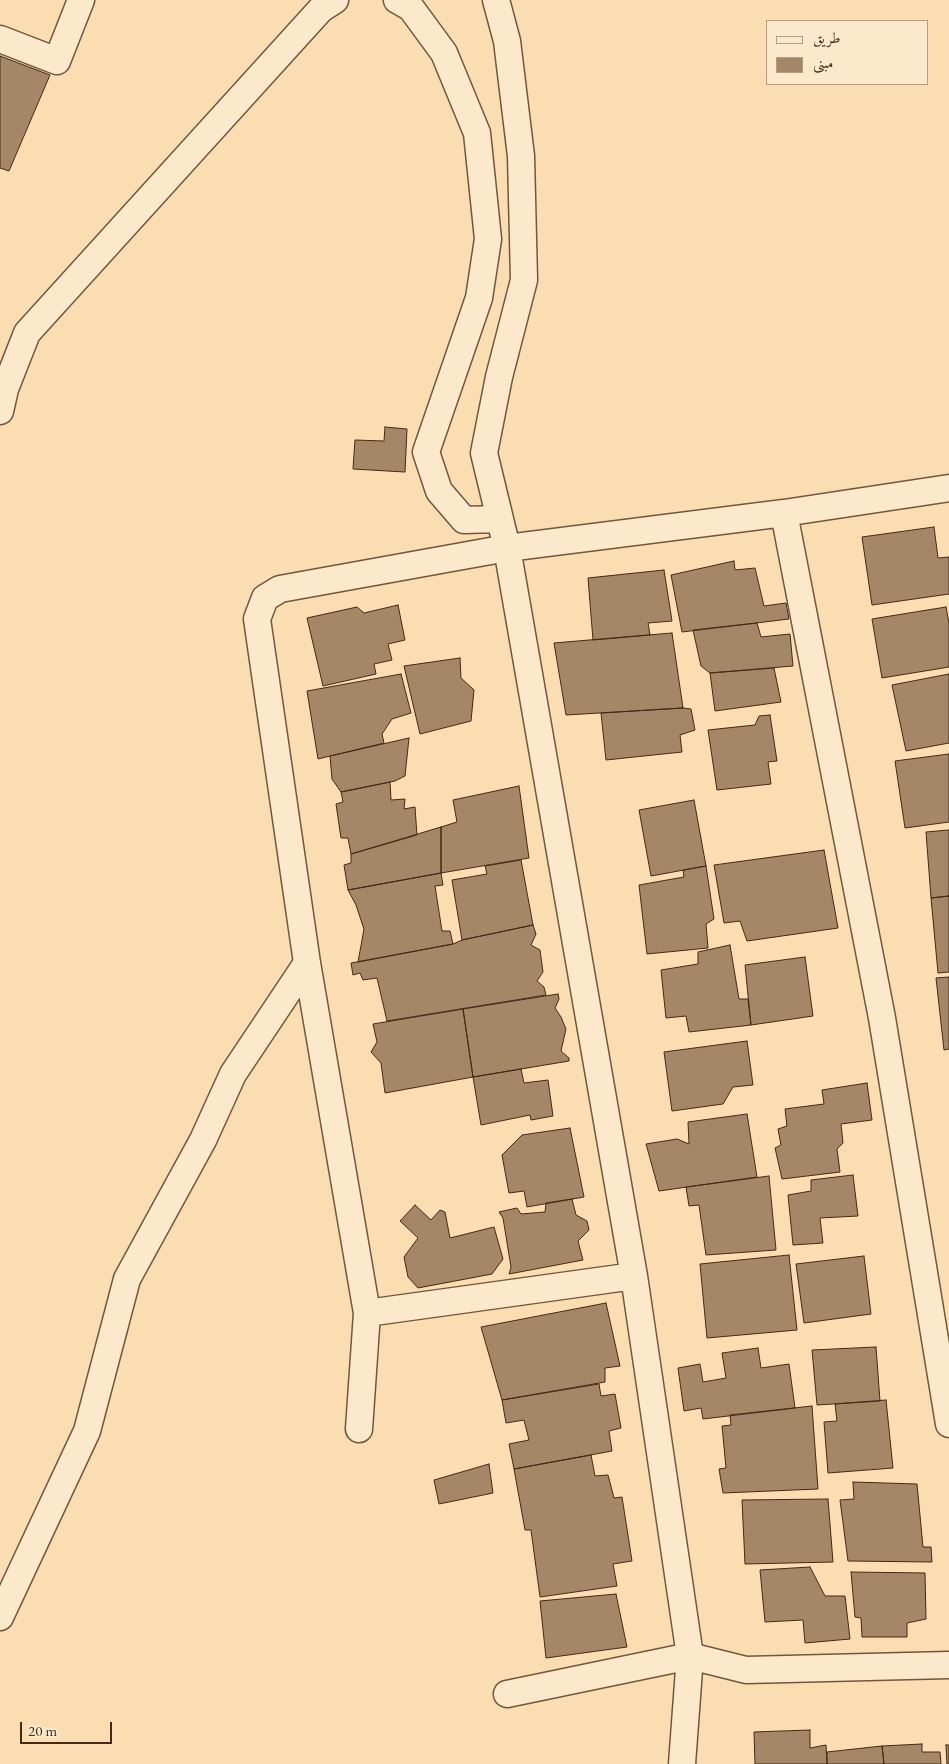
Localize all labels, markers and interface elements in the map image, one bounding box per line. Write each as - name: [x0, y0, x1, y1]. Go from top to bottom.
- legend: [766, 20, 929, 85]
- text: طريق: [813, 28, 840, 47]
- text: مبنى: [813, 53, 833, 72]
- scale bar: [22, 1712, 115, 1744]
- text: 20 m: [28, 1721, 57, 1740]

